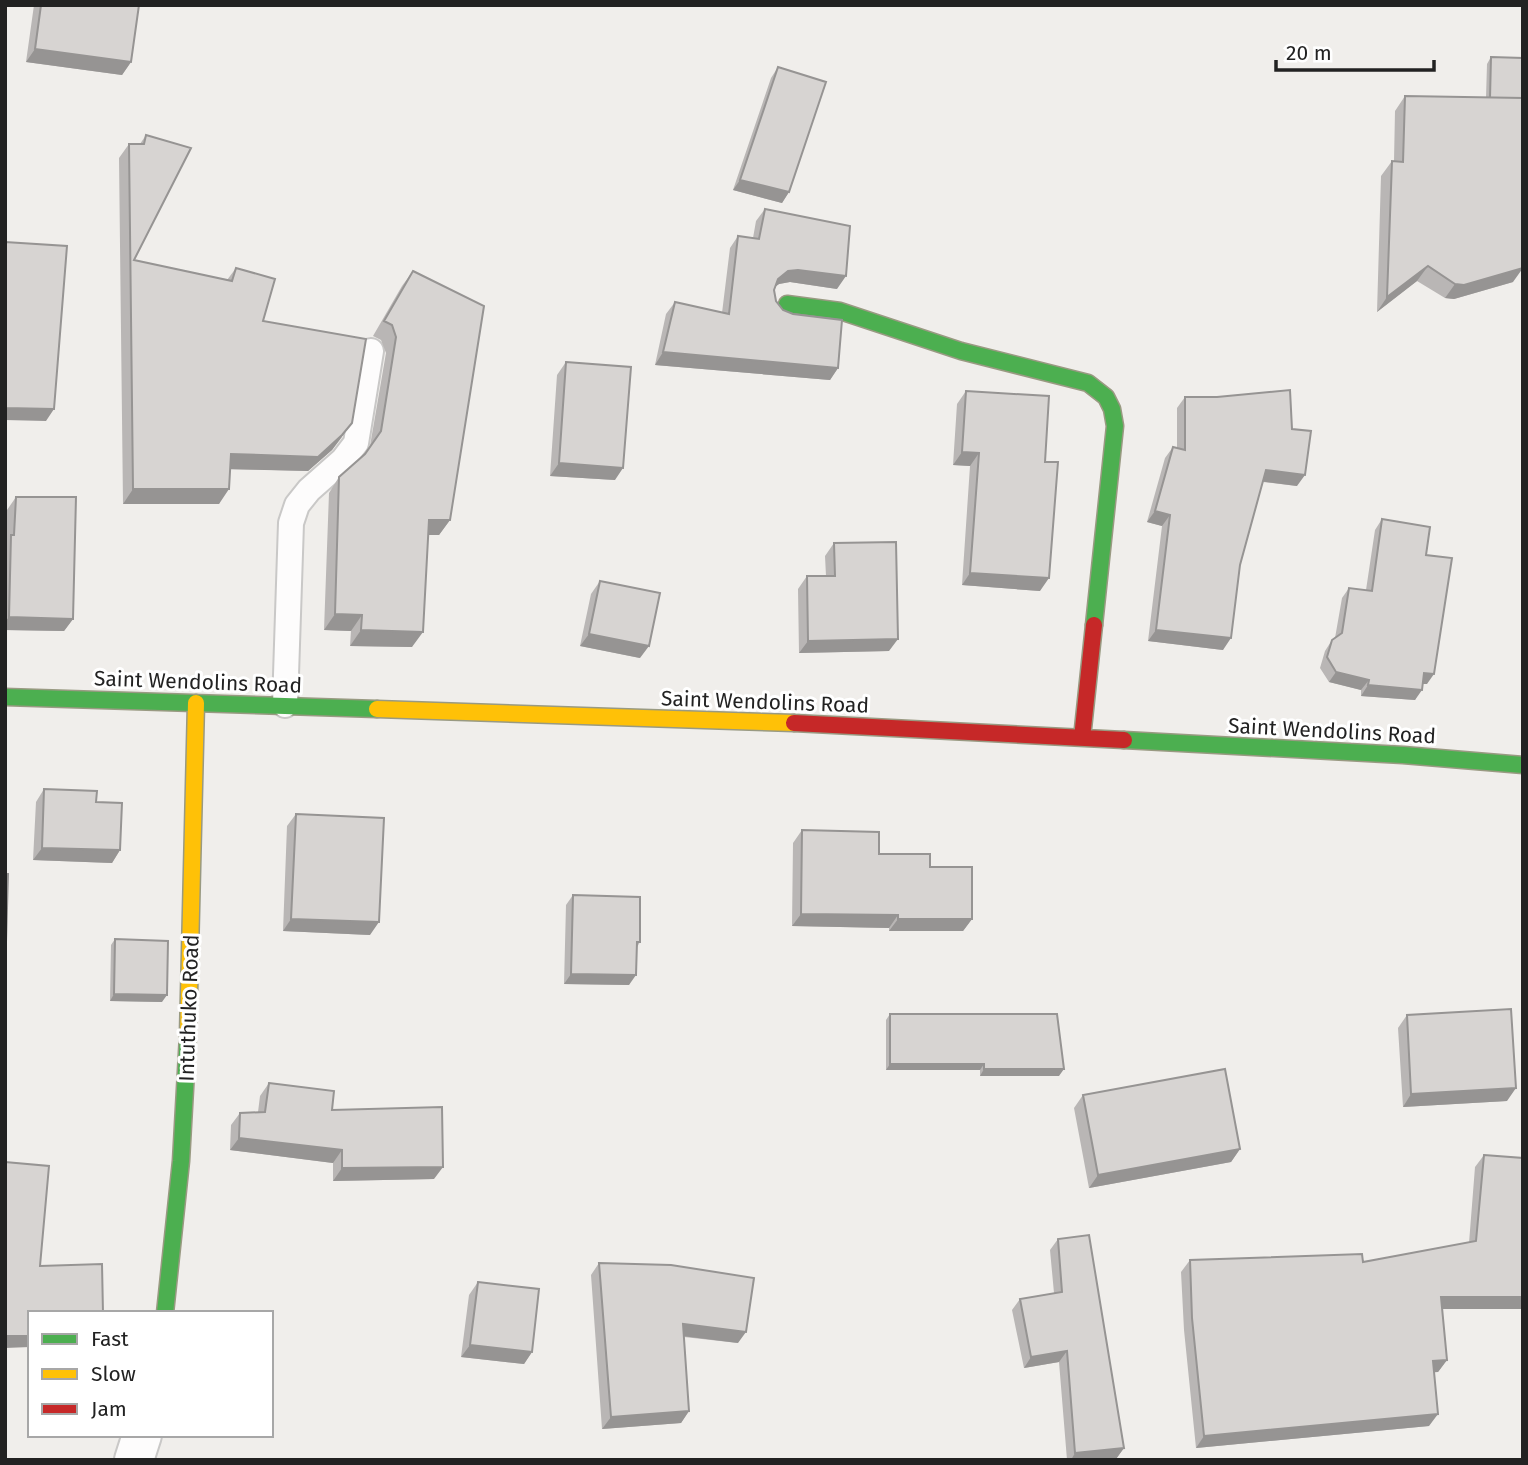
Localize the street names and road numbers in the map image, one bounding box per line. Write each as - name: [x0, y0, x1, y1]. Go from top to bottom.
- street label: Saint Wendolins Road: [94, 665, 302, 699]
- street label: Saint Wendolins Road: [661, 685, 869, 719]
- street label: Saint Wendolins Road: [1227, 713, 1437, 749]
- street label: Intuthuko Road: [173, 934, 205, 1082]

